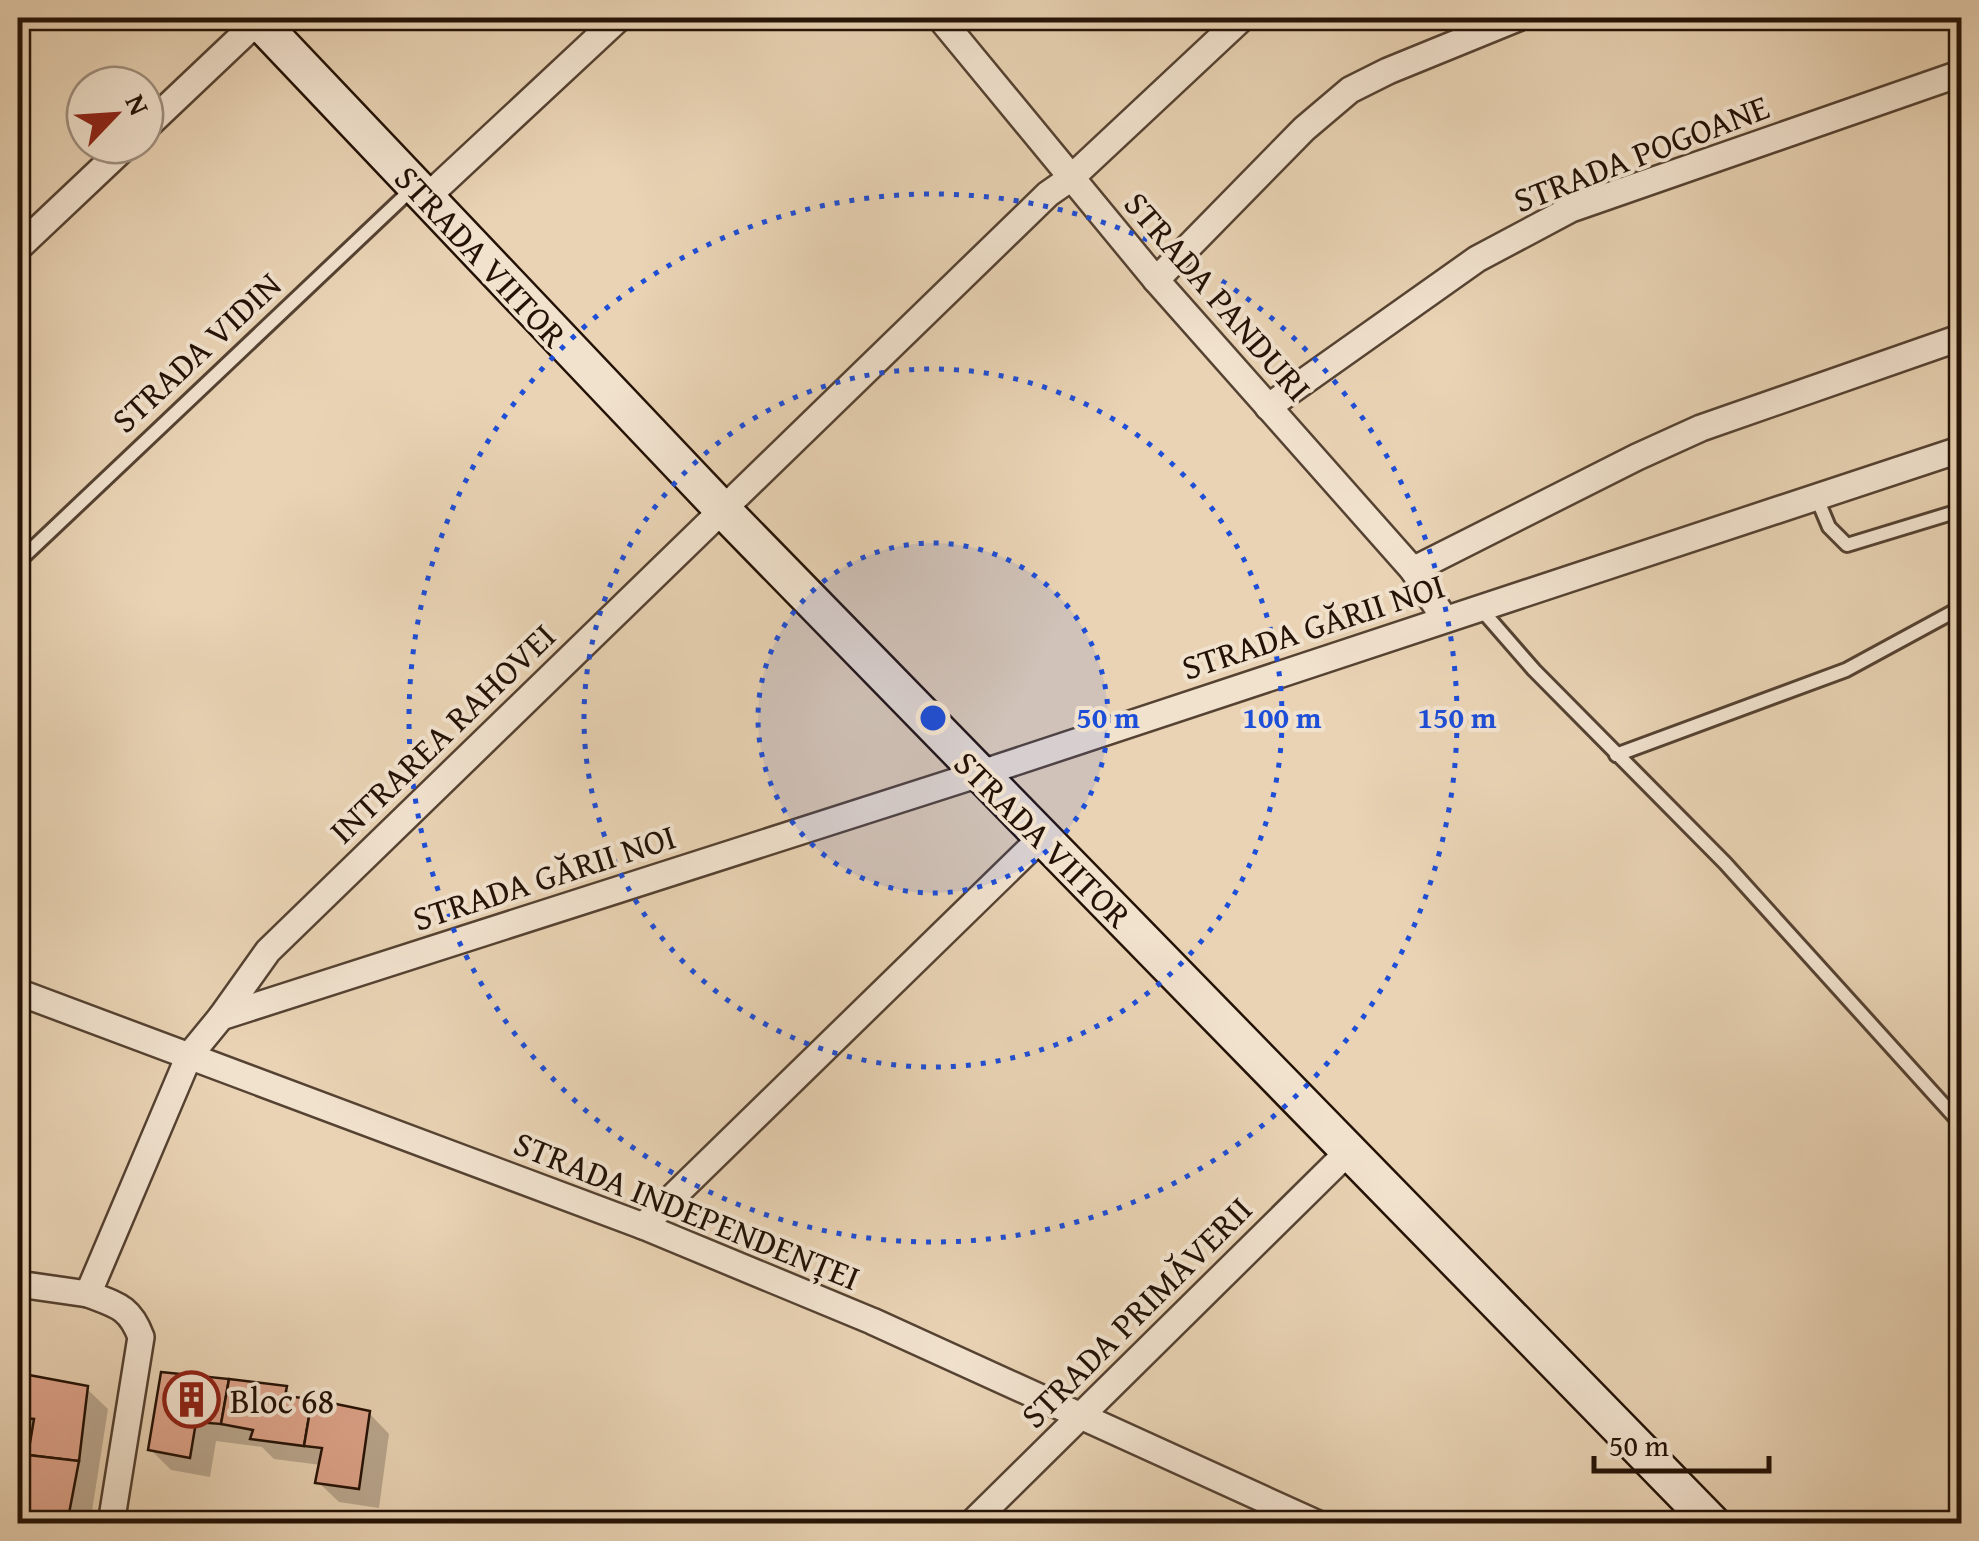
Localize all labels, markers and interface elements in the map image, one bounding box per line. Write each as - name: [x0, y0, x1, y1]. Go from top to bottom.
- north arrow: [65, 65, 165, 165]
- street label: STRADA POGOANE: [1506, 81, 1776, 225]
- text: N: [116, 87, 161, 122]
- street label: STRADA VIITOR: [383, 153, 580, 359]
- street label: STRADA PANDURI: [1112, 180, 1324, 412]
- street label: STRADA VIDIN: [100, 260, 292, 444]
- street label: STRADA GĂRII NOI: [1175, 560, 1451, 692]
- street label: INTRAREA RAHOVEI: [317, 611, 567, 855]
- text: 50 m: [1076, 695, 1140, 739]
- text: 100 m: [1243, 695, 1322, 739]
- text: 150 m: [1418, 695, 1497, 739]
- centre of rings: [915, 700, 951, 736]
- street label: STRADA VIITOR: [943, 739, 1144, 940]
- street label: STRADA GĂRII NOI: [406, 811, 682, 943]
- street label: STRADA INDEPENDENȚEI: [506, 1117, 868, 1303]
- street label: STRADA PRIMĂVERII: [1009, 1185, 1263, 1439]
- building icon: Bloc 68: [161, 1370, 221, 1430]
- place label: Bloc 68: [230, 1375, 334, 1426]
- scale bar: [1594, 1411, 1769, 1473]
- text: 50 m: [1609, 1423, 1669, 1467]

